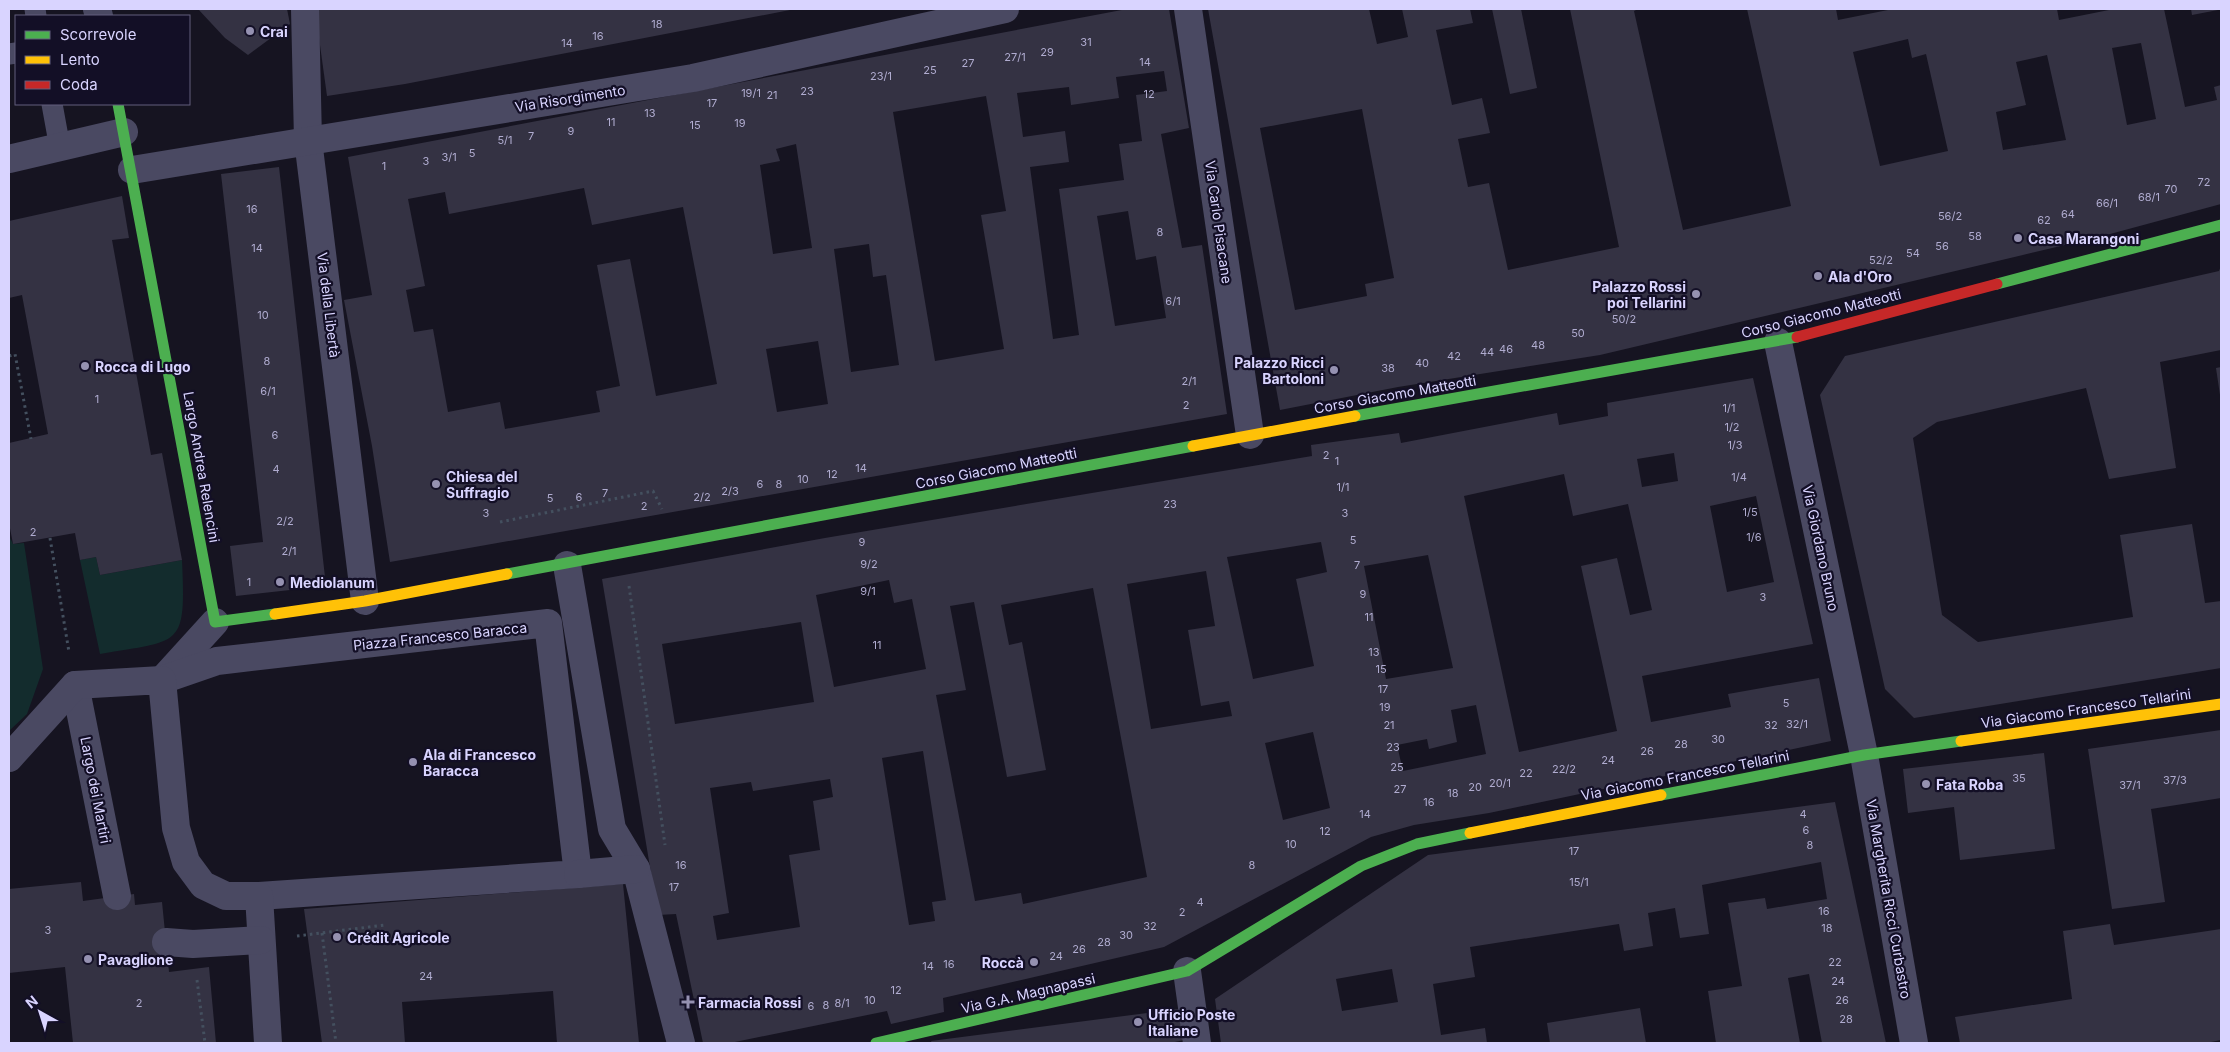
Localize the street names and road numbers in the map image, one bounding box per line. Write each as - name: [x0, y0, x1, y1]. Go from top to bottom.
- street label: Via Risorgimento: [514, 81, 626, 115]
- street label: Via Carlo Pisacane: [1202, 159, 1236, 285]
- street label: Via della Libertà: [314, 251, 344, 359]
- street label: Corso Giacomo Matteotti: [1739, 285, 1903, 341]
- street label: Corso Giacomo Matteotti: [1313, 371, 1477, 417]
- street label: Largo Andrea Relencini: [180, 390, 224, 544]
- street label: Corso Giacomo Matteotti: [914, 444, 1078, 492]
- street label: Via Giordano Bruno: [1799, 483, 1843, 613]
- street label: Piazza Francesco Baracca: [352, 618, 528, 654]
- street label: Via Giacomo Francesco Tellarini: [1980, 685, 2192, 731]
- street label: Largo dei Martiri: [77, 735, 115, 845]
- street label: Via Giacomo Francesco Tellarini: [1579, 746, 1791, 804]
- street label: Via Margherita Ricci Curbastro: [1863, 798, 1915, 1000]
- street label: Via G.A. Magnapassi: [959, 969, 1097, 1017]

